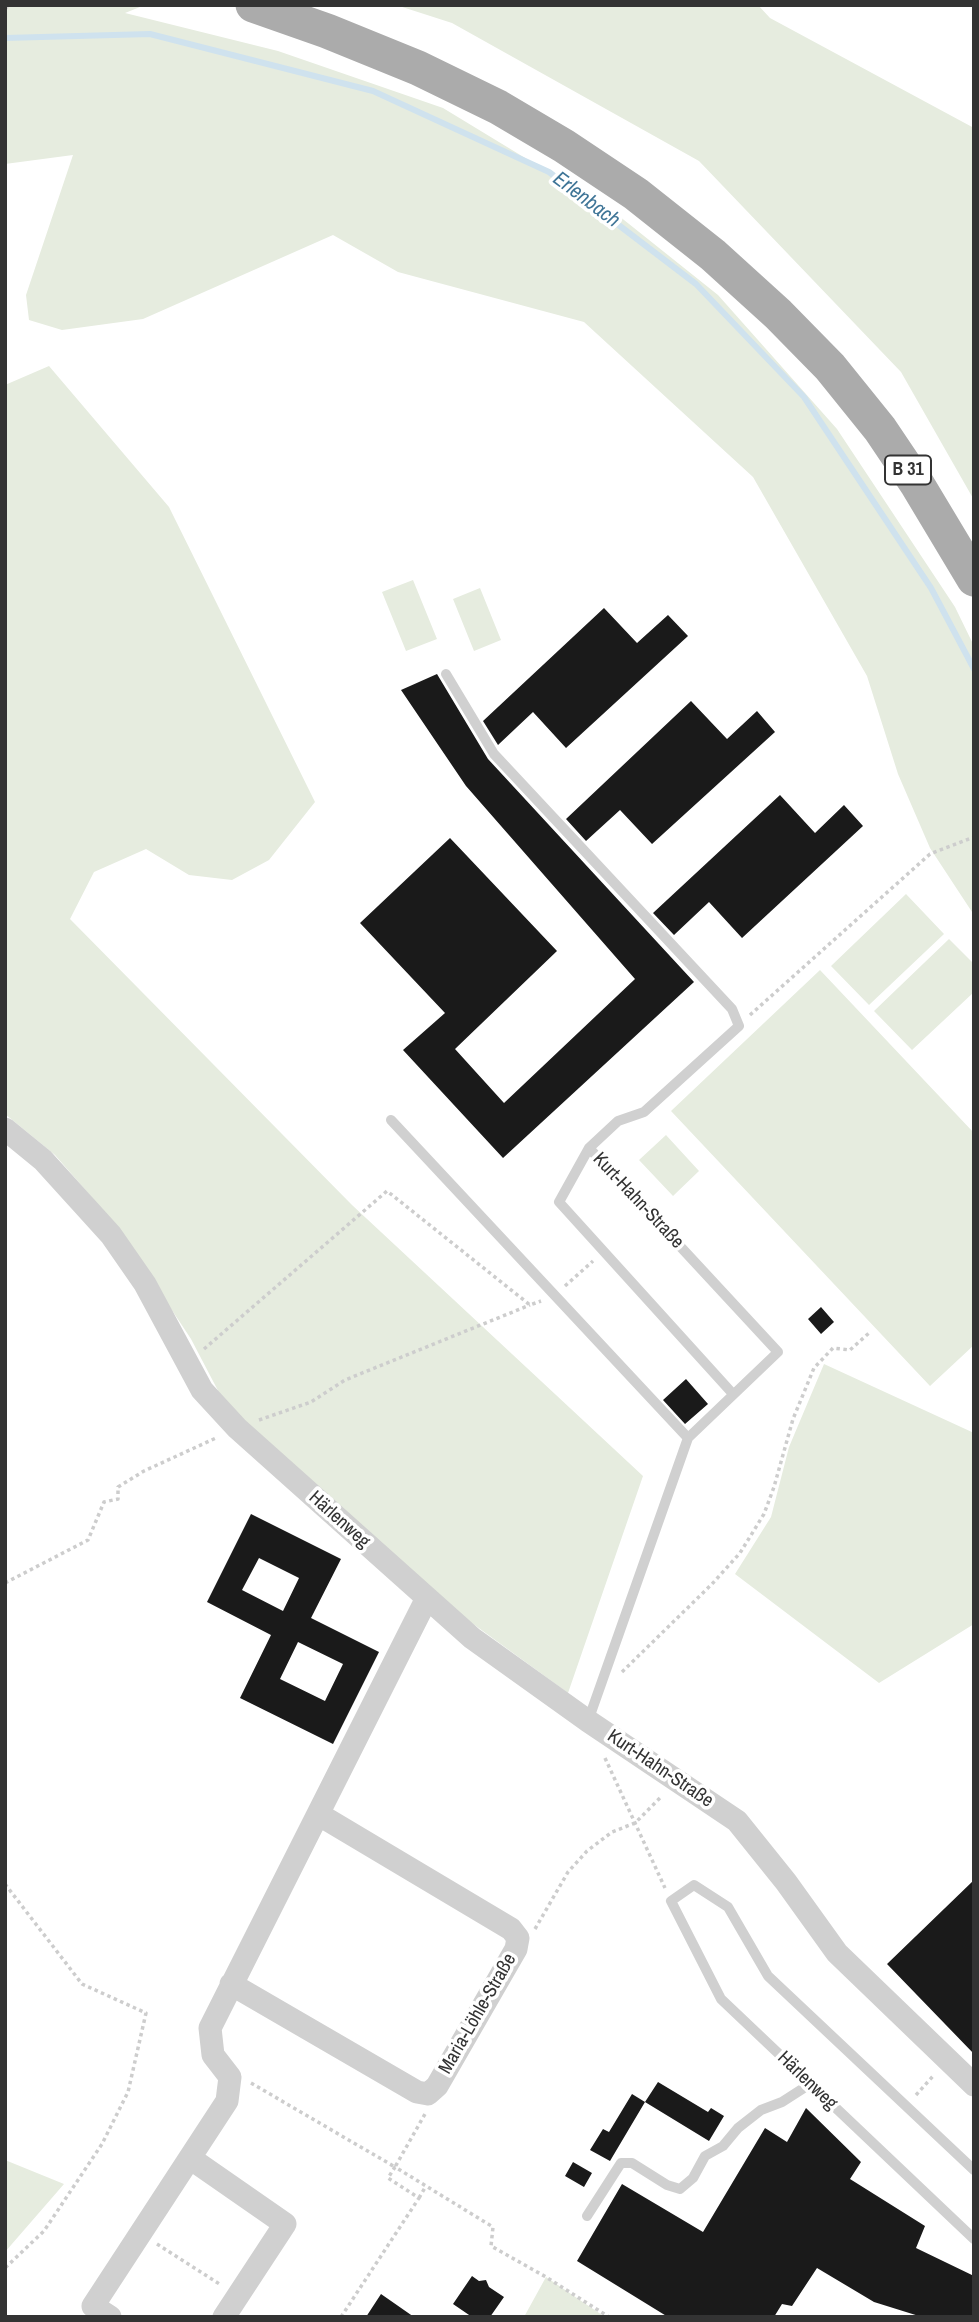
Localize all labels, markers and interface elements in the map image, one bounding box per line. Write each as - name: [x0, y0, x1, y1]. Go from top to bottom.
- water label: Erlenbach: [547, 167, 625, 233]
- road number: B 31: [885, 456, 931, 484]
- street label: Kurt-Hahn-Straße: [588, 1148, 688, 1254]
- street label: Härlenweg: [304, 1487, 374, 1553]
- street label: Kurt-Hahn-Straße: [603, 1725, 717, 1813]
- street label: Maria-Löhle-Straße: [434, 1950, 522, 2078]
- street label: Härlenweg: [772, 2047, 842, 2115]

